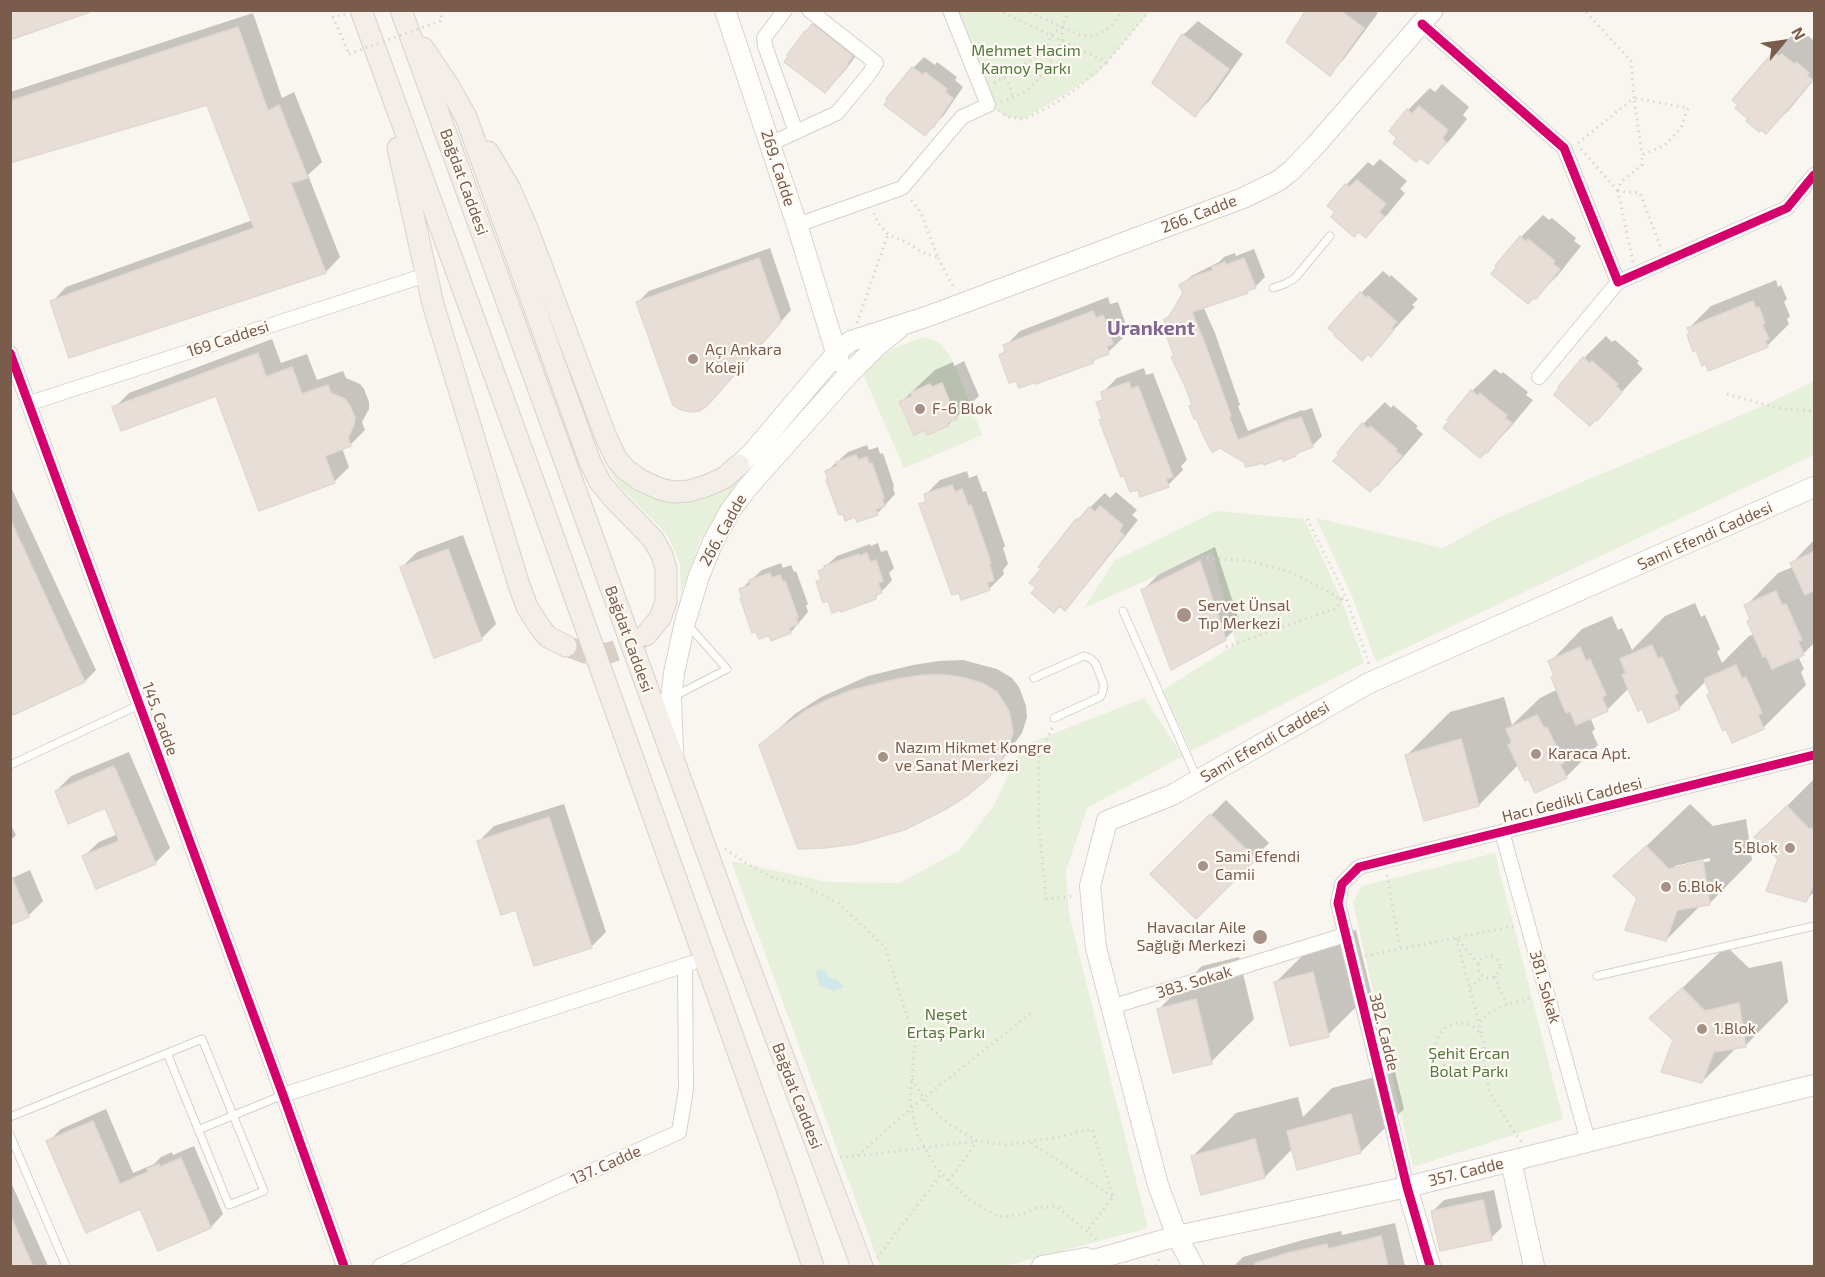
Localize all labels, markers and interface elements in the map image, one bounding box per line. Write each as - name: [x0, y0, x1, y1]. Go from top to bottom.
- north arrow: [1753, 12, 1813, 72]
- text: N: [1788, 23, 1810, 43]
- park label: Mehmet Hacim Kamoy Parkı: [971, 41, 1081, 79]
- street label: Bağdat Caddesi: [436, 126, 492, 238]
- street label: 269. Cadde: [757, 127, 799, 209]
- street label: 266. Cadde: [1159, 191, 1239, 237]
- district label: Urankent: [1107, 316, 1195, 340]
- street label: 169 Caddesi: [185, 317, 271, 361]
- place label: Açı Ankara Koleji: [705, 340, 782, 378]
- marker: Açı Ankara Koleji: [686, 352, 700, 366]
- place label: F-6 Blok: [932, 399, 992, 419]
- marker: F-6 Blok: [913, 402, 927, 416]
- street label: 266. Cadde: [695, 491, 751, 569]
- street label: Sami Efendi Caddesi: [1635, 498, 1775, 574]
- street label: Bağdat Caddesi: [601, 583, 657, 695]
- place label: Servet Ünsal Tıp Merkezi: [1198, 596, 1290, 634]
- marker: Servet Ünsal Tıp Merkezi: [1175, 606, 1193, 624]
- street label: 145. Cadde: [138, 680, 182, 758]
- street label: Sami Efendi Caddesi: [1197, 697, 1333, 787]
- place label: Nazım Hikmet Kongre ve Sanat Merkezi: [895, 738, 1051, 776]
- place label: Karaca Apt.: [1548, 744, 1631, 764]
- marker: Karaca Apt.: [1529, 747, 1543, 761]
- marker: Nazım Hikmet Kongre ve Sanat Merkezi: [876, 750, 890, 764]
- street label: Hacı Gedikli Caddesi: [1500, 773, 1644, 827]
- place label: 5.Blok: [1734, 838, 1778, 858]
- marker: 5.Blok: [1783, 841, 1797, 855]
- place label: Sami Efendi Camii: [1215, 847, 1300, 885]
- marker: Sami Efendi Camii: [1196, 859, 1210, 873]
- place label: 6.Blok: [1678, 877, 1723, 897]
- marker: 6.Blok: [1659, 880, 1673, 894]
- place label: Havacılar Aile Sağlığı Merkezi: [1136, 918, 1246, 956]
- marker: Havacılar Aile Sağlığı Merkezi: [1251, 928, 1269, 946]
- street label: 381. Sokak: [1525, 948, 1565, 1026]
- street label: 383. Sokak: [1154, 961, 1234, 1003]
- street label: 382. Cadde: [1365, 991, 1403, 1073]
- park label: Neşet Ertaş Parkı: [907, 1005, 985, 1043]
- place label: 1.Blok: [1714, 1019, 1756, 1039]
- marker: 1.Blok: [1695, 1022, 1709, 1036]
- street label: Bağdat Caddesi: [768, 1040, 826, 1152]
- park label: Şehit Ercan Bolat Parkı: [1428, 1044, 1510, 1082]
- street label: 137. Cadde: [568, 1141, 644, 1189]
- street label: 357. Cadde: [1426, 1153, 1506, 1191]

